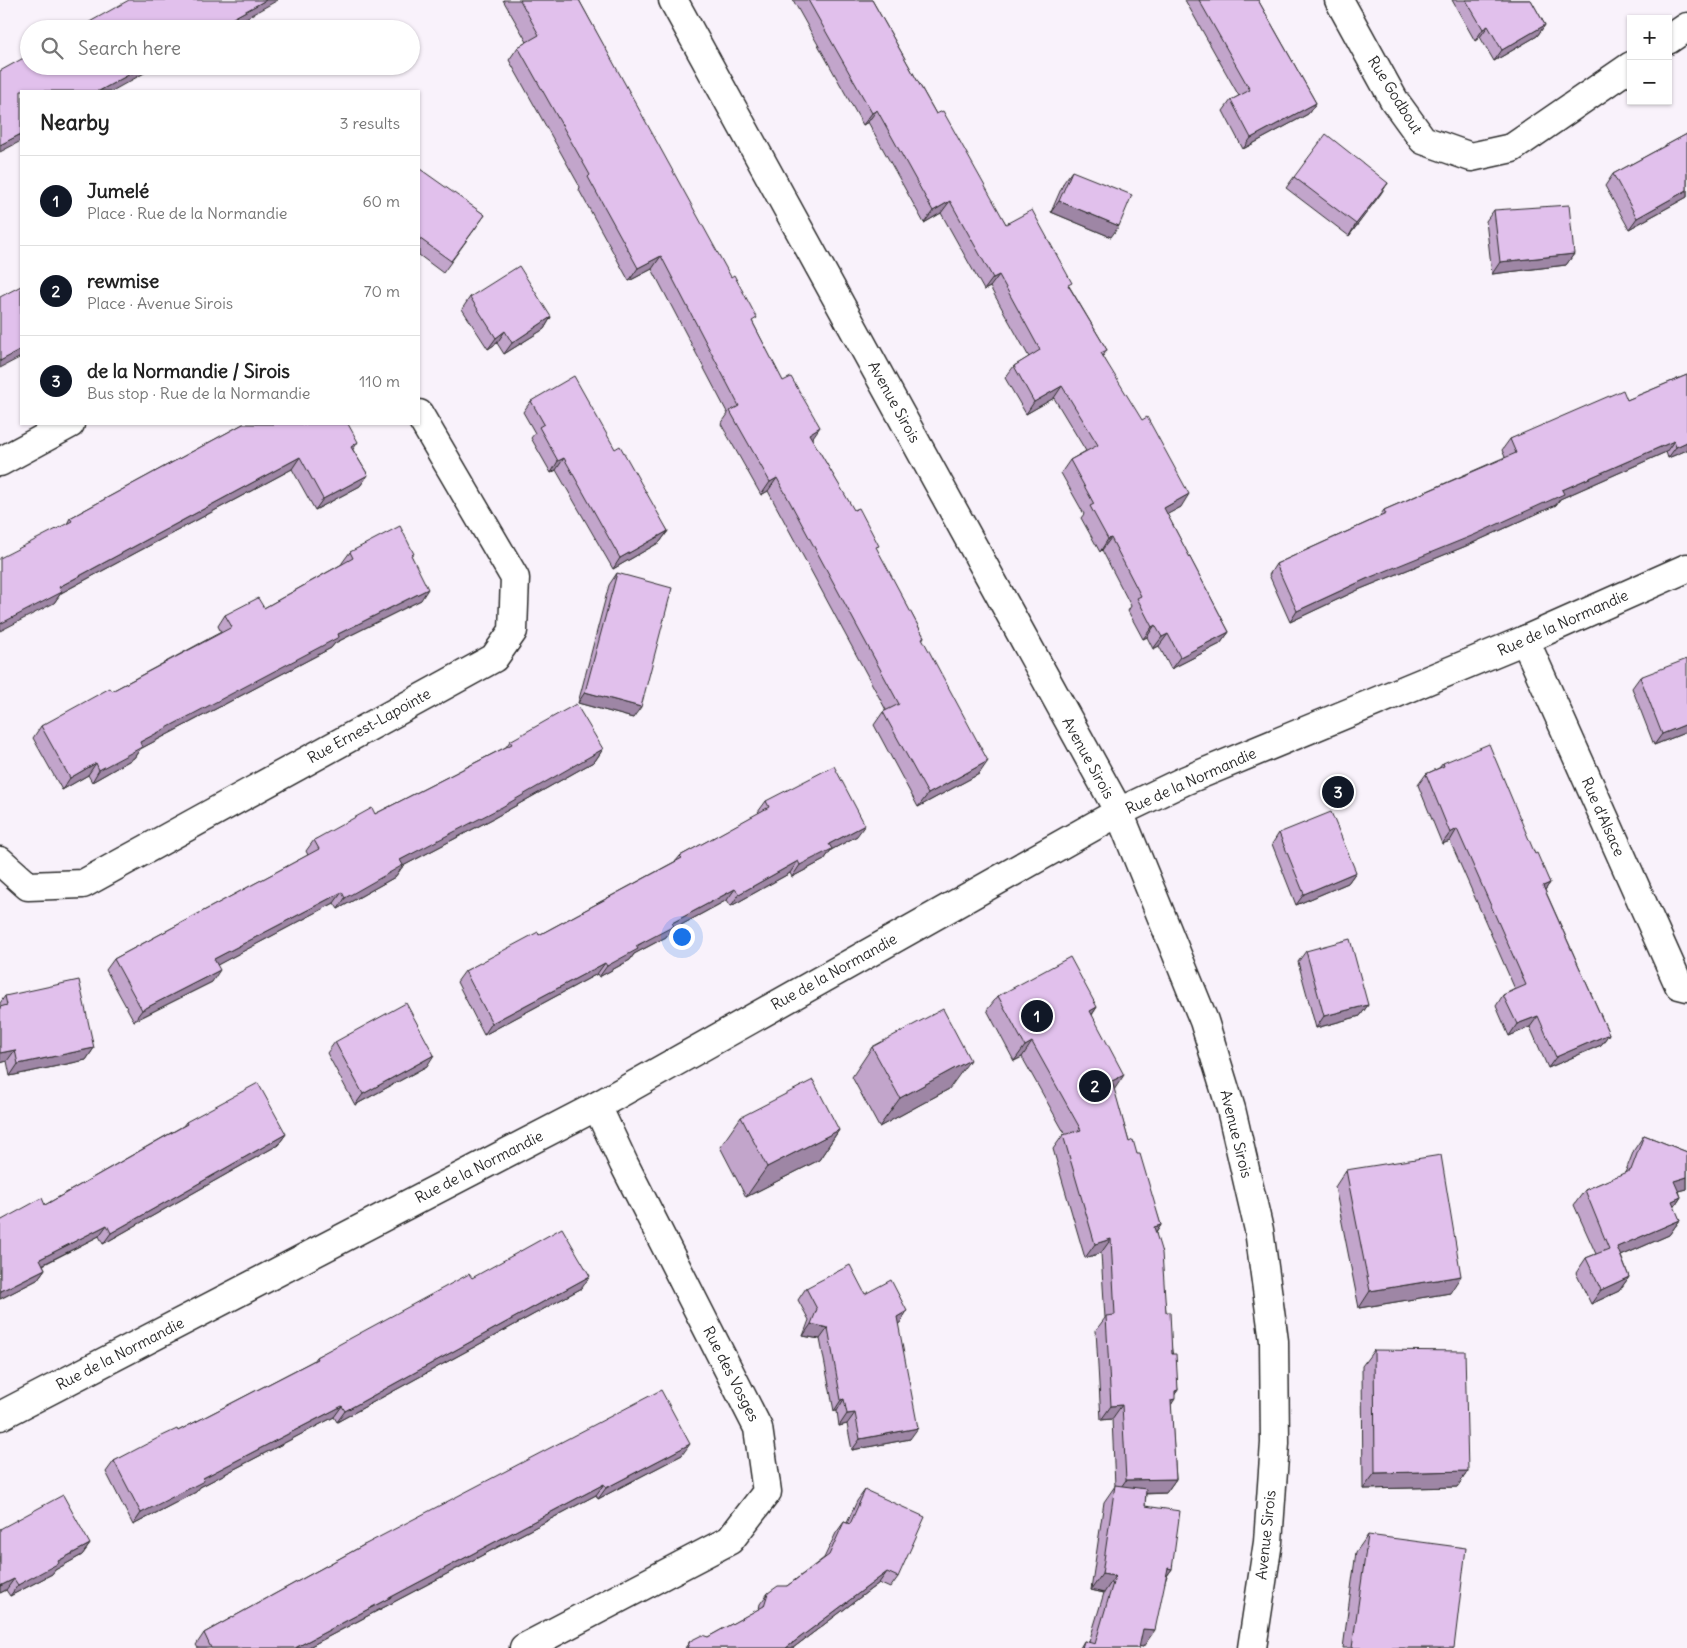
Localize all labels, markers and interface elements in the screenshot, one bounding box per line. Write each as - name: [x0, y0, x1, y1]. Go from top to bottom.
- map controls: [1627, 15, 1672, 105]
- button: +: [1627, 15, 1672, 60]
- search box: [20, 20, 420, 75]
- icon: search: [38, 34, 66, 62]
- text: Search here: [78, 36, 181, 60]
- street label: Rue Godbout: [1364, 52, 1427, 137]
- button: −: [1627, 60, 1672, 105]
- text: Nearby: [40, 109, 110, 136]
- text: 3 results: [340, 113, 400, 133]
- text: Jumelé: [87, 179, 149, 203]
- text: 1: [53, 191, 59, 211]
- text: 60 m: [362, 191, 400, 211]
- text: Place · Rue de la Normandie: [87, 203, 287, 223]
- text: rewmise: [87, 269, 159, 293]
- text: 2: [52, 281, 60, 301]
- text: 70 m: [364, 281, 400, 301]
- text: Place · Avenue Sirois: [87, 293, 233, 313]
- street label: Avenue Sirois: [864, 358, 925, 446]
- text: de la Normandie / Sirois: [87, 359, 290, 383]
- text: 3: [51, 371, 61, 391]
- text: 110 m: [359, 371, 400, 391]
- text: Bus stop · Rue de la Normandie: [87, 383, 310, 403]
- street label: Rue de la Normandie: [1494, 585, 1631, 660]
- street label: Rue Ernest-Lapointe: [304, 684, 434, 767]
- street label: Avenue Sirois: [1058, 714, 1119, 802]
- street label: Rue de la Normandie: [1122, 743, 1259, 818]
- pin: 3: [1322, 773, 1354, 811]
- street label: Rue d'Alsace: [1578, 774, 1629, 859]
- your location: [669, 924, 695, 950]
- street label: Rue de la Normandie: [767, 929, 900, 1014]
- pin: 1: [1021, 997, 1053, 1035]
- pin: 2: [1079, 1067, 1111, 1105]
- street label: Avenue Sirois: [1216, 1088, 1257, 1180]
- street label: Rue de la Normandie: [412, 1126, 546, 1207]
- street label: Rue de la Normandie: [53, 1313, 187, 1394]
- street label: Rue des Vosges: [699, 1323, 764, 1425]
- street label: Avenue Sirois: [1251, 1489, 1280, 1581]

